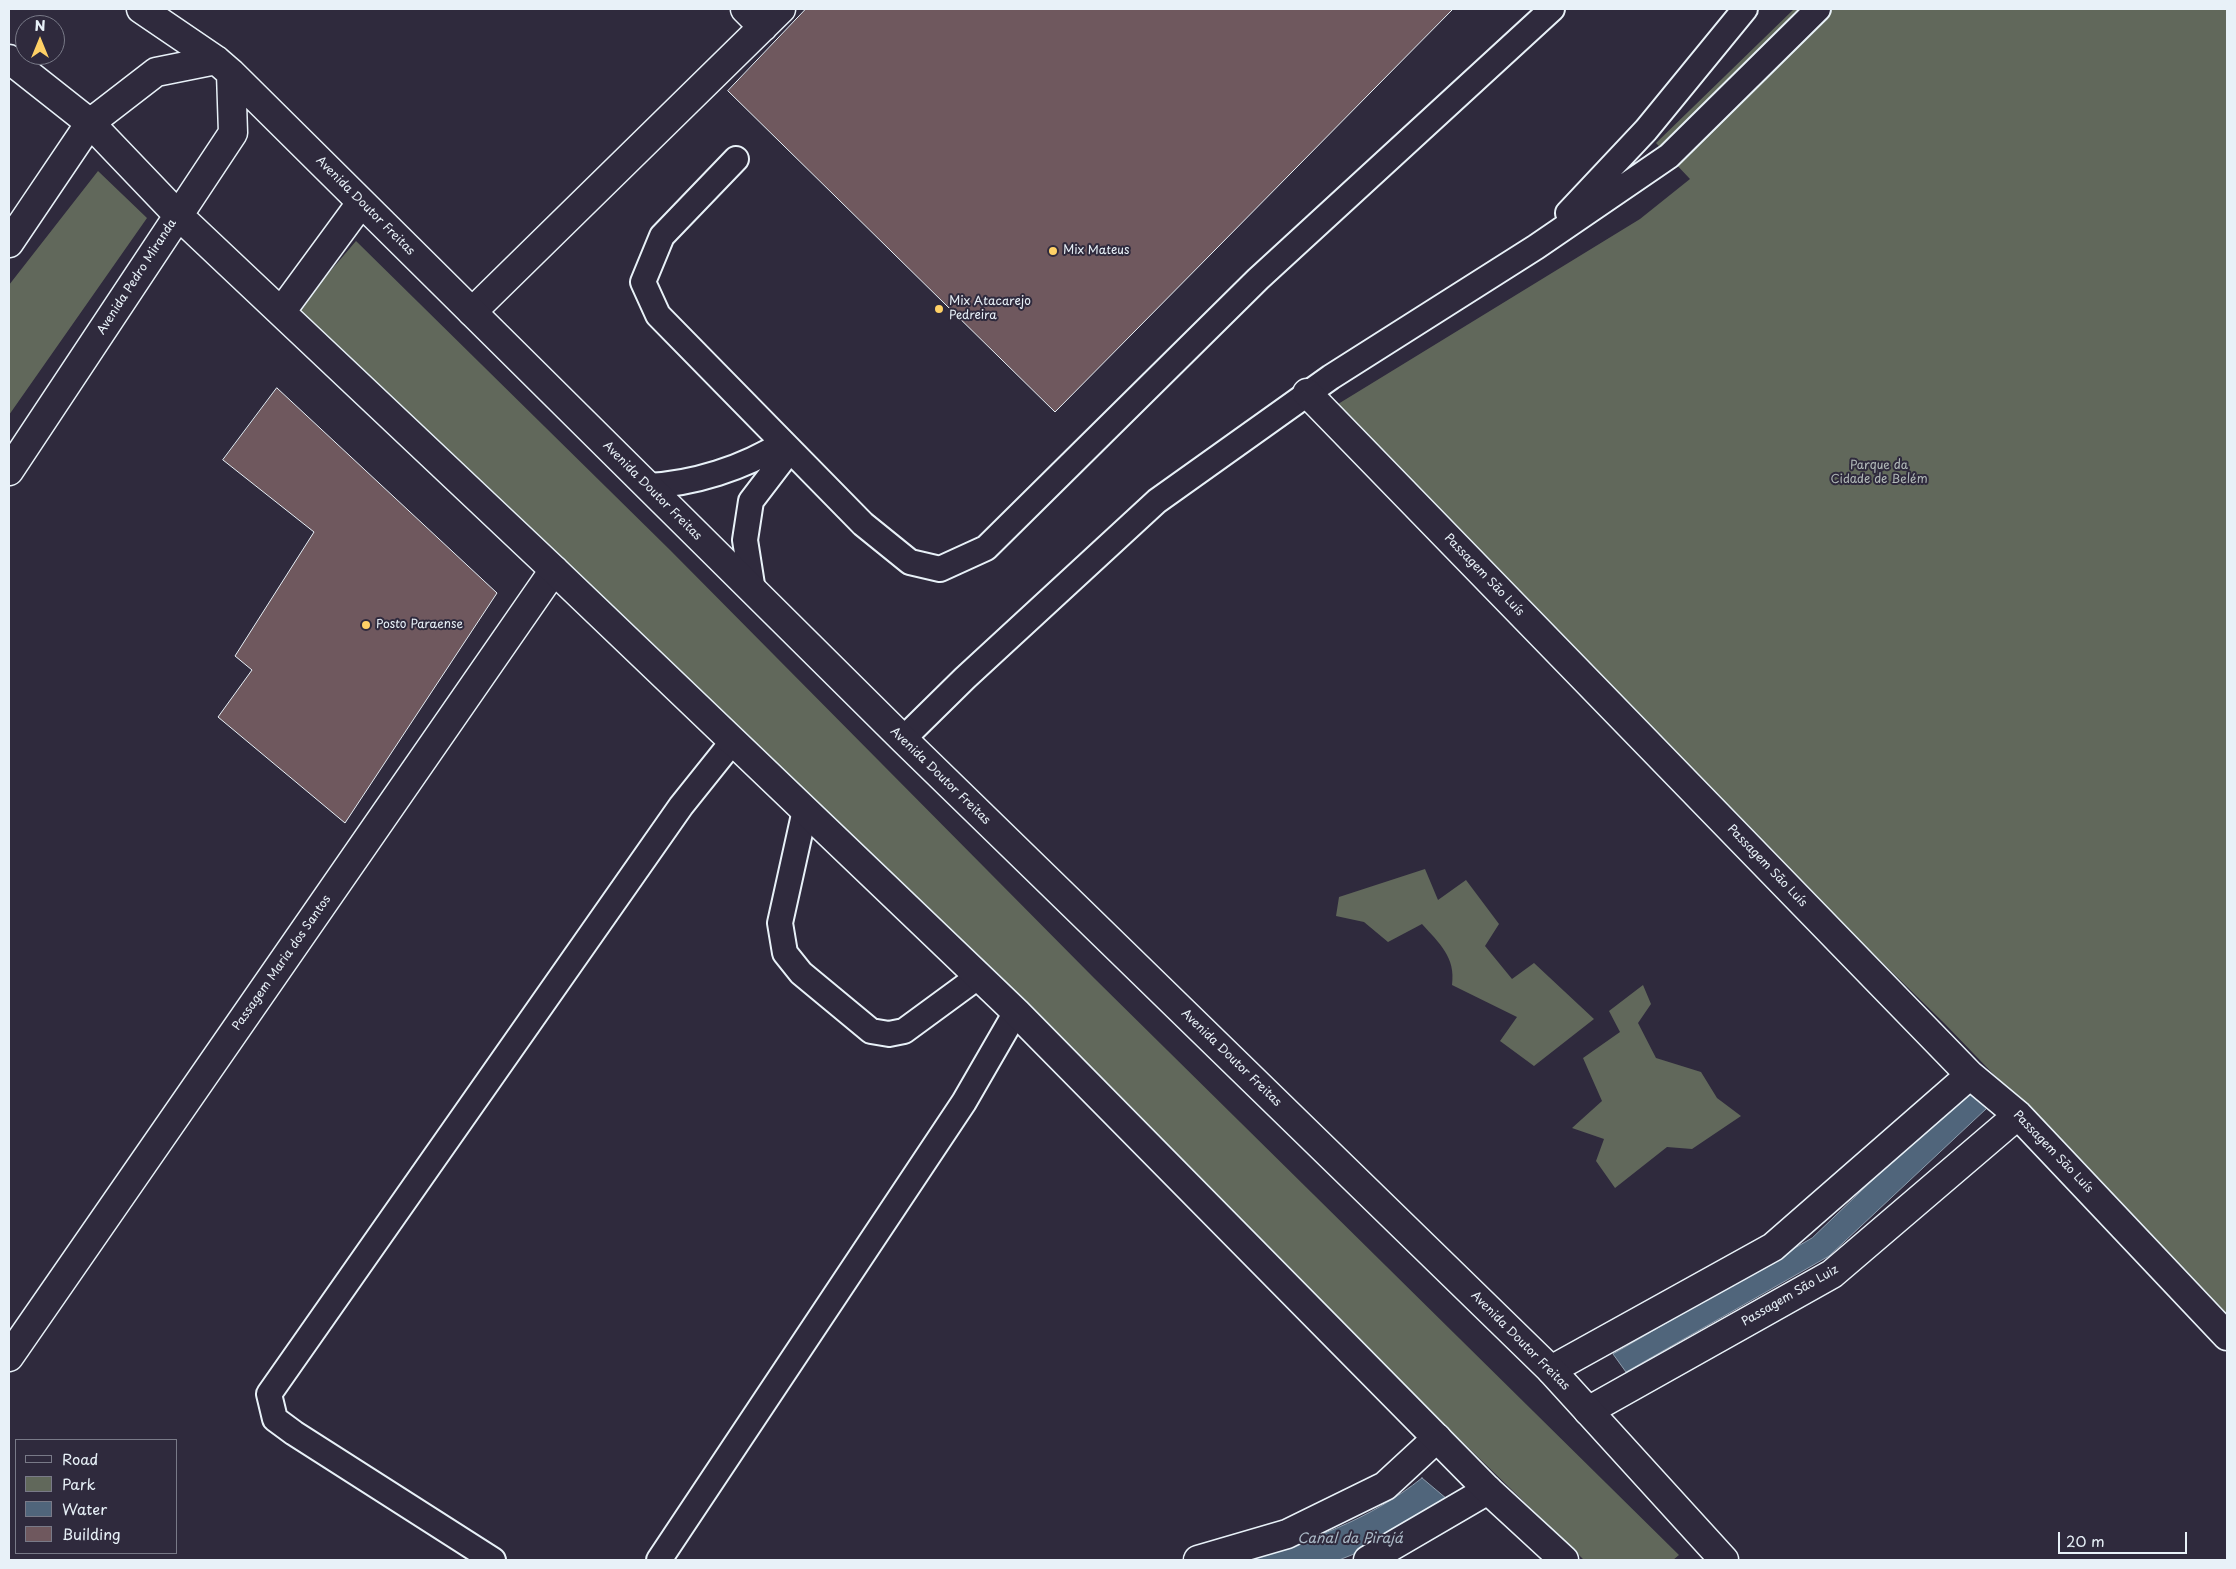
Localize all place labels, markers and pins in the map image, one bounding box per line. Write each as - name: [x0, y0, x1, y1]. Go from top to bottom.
- place label: Mix Mateus: [1063, 244, 1129, 258]
- marker: Mix Mateus: [1047, 245, 1059, 257]
- place label: Mix Atacarejo Pedreira: [949, 295, 1031, 323]
- marker: Mix Atacarejo Pedreira: [933, 303, 945, 315]
- place label: Posto Paraense: [376, 618, 463, 632]
- marker: Posto Paraense: [360, 619, 372, 631]

